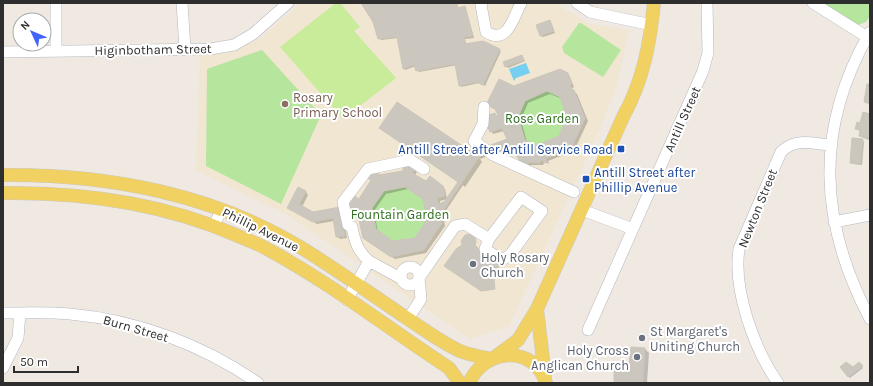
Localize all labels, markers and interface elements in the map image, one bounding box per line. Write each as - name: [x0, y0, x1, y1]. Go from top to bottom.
- north arrow: [12, 12, 52, 52]
- text: N: [18, 18, 33, 33]
- street label: Higinbotham Street: [94, 41, 212, 58]
- street label: Antill Street: [661, 84, 704, 154]
- place label: Rosary Primary School: [293, 90, 382, 120]
- marker: Rosary Primary School: [280, 99, 290, 109]
- park label: Rose Garden: [505, 111, 579, 126]
- place label: Antill Street after Antill Service Road: [398, 142, 613, 157]
- marker: Antill Street after Antill Service Road: [616, 144, 626, 154]
- place label: Antill Street after Phillip Avenue: [594, 165, 695, 195]
- street label: Newton Street: [735, 167, 780, 250]
- marker: Antill Street after Phillip Avenue: [581, 174, 591, 184]
- street label: Phillip Avenue: [220, 204, 302, 255]
- park label: Fountain Garden: [351, 207, 449, 222]
- place label: Holy Rosary Church: [481, 250, 549, 280]
- marker: Holy Rosary Church: [468, 259, 478, 269]
- street label: Burn Street: [101, 312, 170, 345]
- place label: St Margaret's Uniting Church: [650, 324, 740, 354]
- marker: St Margaret's Uniting Church: [637, 333, 647, 343]
- place label: Holy Cross Anglican Church: [531, 343, 629, 373]
- scale bar: [14, 348, 78, 374]
- marker: Holy Cross Anglican Church: [632, 352, 642, 362]
- text: 50 m: [20, 355, 48, 369]

